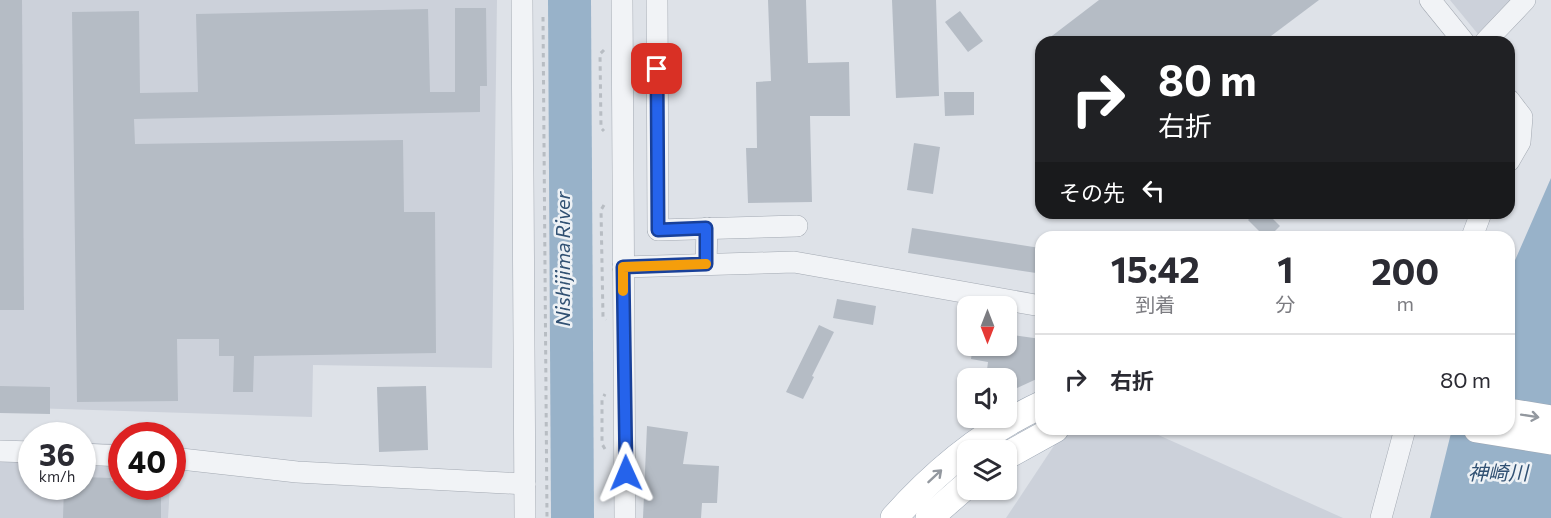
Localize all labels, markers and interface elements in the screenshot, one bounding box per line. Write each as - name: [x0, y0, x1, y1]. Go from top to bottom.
- pin: [631, 43, 682, 94]
- icon: arrive: [640, 52, 673, 85]
- text: 80 m: [1158, 53, 1257, 105]
- icon: right: [1059, 60, 1137, 138]
- text: 右折: [1158, 109, 1212, 142]
- icon: left: [1137, 174, 1170, 207]
- text: その先: [1059, 179, 1125, 206]
- water label: Nishijima River: [550, 190, 574, 327]
- text: 15:42: [1111, 246, 1200, 290]
- text: 1: [1277, 246, 1294, 290]
- text: 200: [1371, 248, 1439, 292]
- text: m: [1397, 291, 1414, 315]
- text: 到着: [1135, 292, 1175, 316]
- text: 分: [1275, 292, 1295, 316]
- north arrow: [957, 296, 1017, 356]
- map controls: [957, 296, 1017, 500]
- icon: right: [1059, 363, 1092, 396]
- text: 80 m: [1440, 366, 1491, 393]
- text: 右折: [1110, 367, 1154, 394]
- button: sound: [957, 368, 1017, 428]
- one-way arrow: [1520, 410, 1539, 421]
- speed limit sign: 40: [108, 422, 186, 500]
- text: 36: [39, 435, 75, 472]
- button: layers: [957, 440, 1017, 500]
- position arrow: [594, 441, 658, 505]
- water label: 神崎川: [1468, 460, 1530, 484]
- text: km/h: [39, 467, 75, 485]
- one-way arrow: [927, 469, 942, 483]

